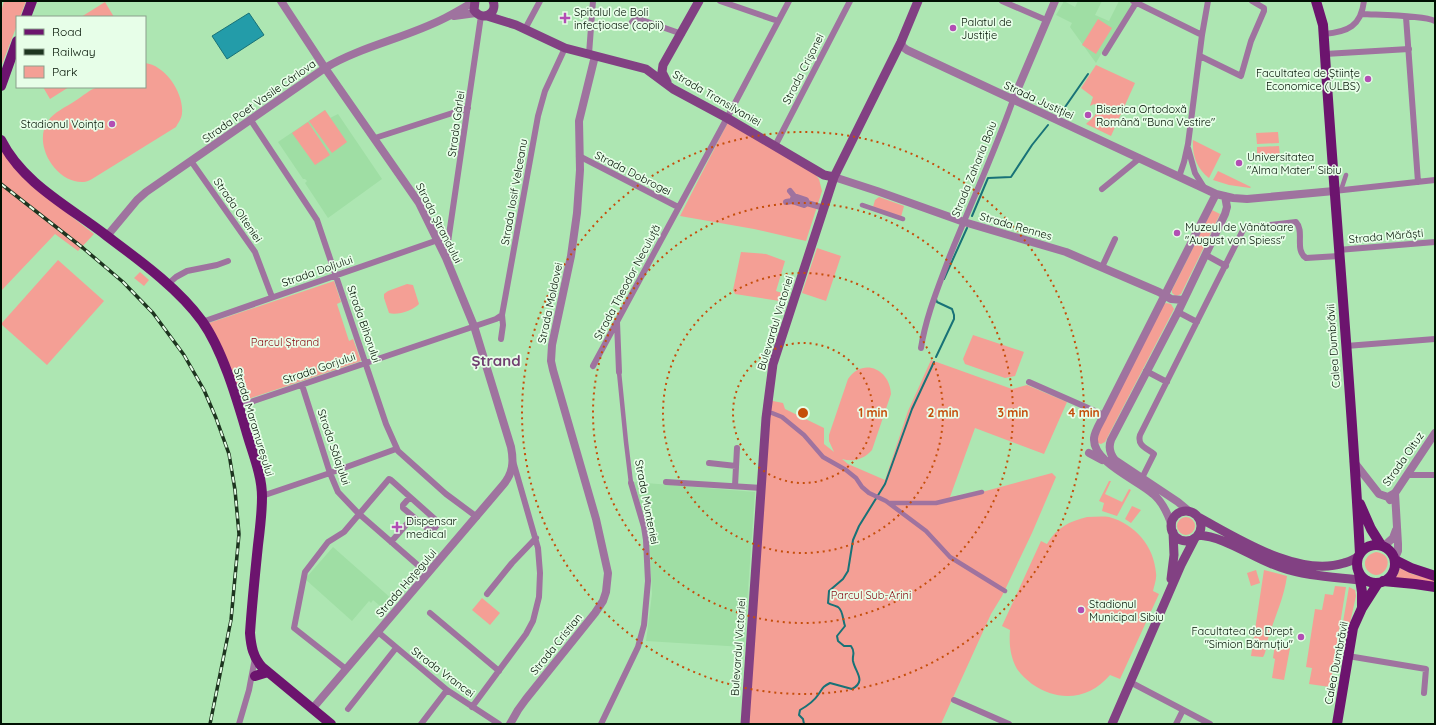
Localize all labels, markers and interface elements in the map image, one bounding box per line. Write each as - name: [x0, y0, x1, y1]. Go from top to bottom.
- place label: Spitalul de Boli infecțioase (copii): [574, 5, 664, 32]
- marker: Spitalul de Boli infecțioase (copii): [559, 12, 571, 24]
- place label: Palatul de Justiție: [961, 15, 1012, 42]
- legend: [16, 16, 146, 88]
- marker: Palatul de Justiție: [948, 23, 958, 33]
- text: Road: [52, 24, 82, 39]
- street label: Strada Crișanei: [779, 31, 827, 107]
- text: Railway: [52, 44, 96, 59]
- street label: Strada Poet Vasile Cârlova: [199, 56, 319, 146]
- text: Park: [52, 64, 77, 79]
- place label: Facultatea de Științe Economice (ULBS): [1256, 66, 1360, 93]
- street label: Strada Transilvaniei: [670, 67, 764, 129]
- marker: Facultatea de Științe Economice (ULBS): [1363, 74, 1373, 84]
- street label: Strada Justiției: [1002, 78, 1076, 122]
- street label: Strada Gârlei: [444, 90, 468, 158]
- place label: Biserica Ortodoxă Română "Buna Vestire": [1096, 102, 1215, 129]
- marker: Biserica Ortodoxă Română "Buna Vestire": [1083, 110, 1093, 120]
- place label: Stadionul Voința: [21, 117, 104, 131]
- marker: Stadionul Voința: [107, 119, 117, 129]
- street label: Strada Zaharia Boiu: [948, 119, 1000, 219]
- street label: Strada Iosif Velceanu: [498, 138, 530, 246]
- street label: Strada Dobrogei: [592, 148, 674, 198]
- place label: Universitatea "Alma Mater" Sibiu: [1247, 150, 1341, 177]
- marker: Universitatea "Alma Mater" Sibiu: [1234, 158, 1244, 168]
- street label: Strada Olteniei: [211, 175, 265, 245]
- street label: Strada Ștrandului: [413, 181, 465, 265]
- street label: Strada Rennes: [978, 209, 1054, 243]
- place label: Muzeul de Vânătoare "August von Spiess": [1185, 220, 1293, 247]
- street label: Strada Theodor Neculuță: [591, 222, 663, 342]
- street label: Strada Mărăști: [1348, 226, 1424, 246]
- marker: Muzeul de Vânătoare "August von Spiess": [1172, 228, 1182, 238]
- street label: Strada Doljului: [280, 252, 354, 290]
- street label: Strada Moldovei: [535, 261, 565, 345]
- street label: Bulevardul Victoriei: [754, 274, 796, 372]
- street label: Strada Bihorului: [344, 283, 384, 365]
- street label: Calea Dumbrăvii: [1323, 303, 1343, 389]
- park label: Parcul Ștrand: [251, 335, 319, 349]
- street label: Strada Gorjului: [281, 349, 357, 387]
- district label: Ștrand: [471, 351, 521, 370]
- street label: Strada Maramureșului: [231, 366, 277, 478]
- text: 1 min: [858, 405, 888, 420]
- text: 2 min: [927, 405, 959, 420]
- text: 3 min: [998, 405, 1028, 420]
- text: 4 min: [1068, 405, 1100, 420]
- centre of rings: [796, 406, 810, 420]
- street label: Strada Sălajului: [314, 407, 354, 487]
- street label: Strada Oituz: [1379, 429, 1427, 489]
- street label: Strada Munteniei: [632, 459, 662, 545]
- place label: Dispensar medical: [406, 514, 458, 541]
- marker: Dispensar medical: [391, 521, 403, 533]
- street label: Strada Hațegului: [373, 546, 439, 620]
- park label: Parcul Sub-Arini: [831, 588, 911, 602]
- place label: Stadionul Municipal Sibiu: [1089, 597, 1164, 624]
- street label: Bulevardul Victoriei: [728, 598, 748, 696]
- marker: Stadionul Municipal Sibiu: [1076, 605, 1086, 615]
- street label: Strada Cristian: [527, 610, 585, 678]
- street label: Calea Dumbrăvii: [1321, 620, 1351, 706]
- place label: Facultatea de Drept "Simion Bărnuțiu": [1191, 624, 1293, 651]
- marker: Facultatea de Drept "Simion Bărnuțiu": [1296, 632, 1306, 642]
- street label: Strada Vrancei: [409, 644, 477, 700]

